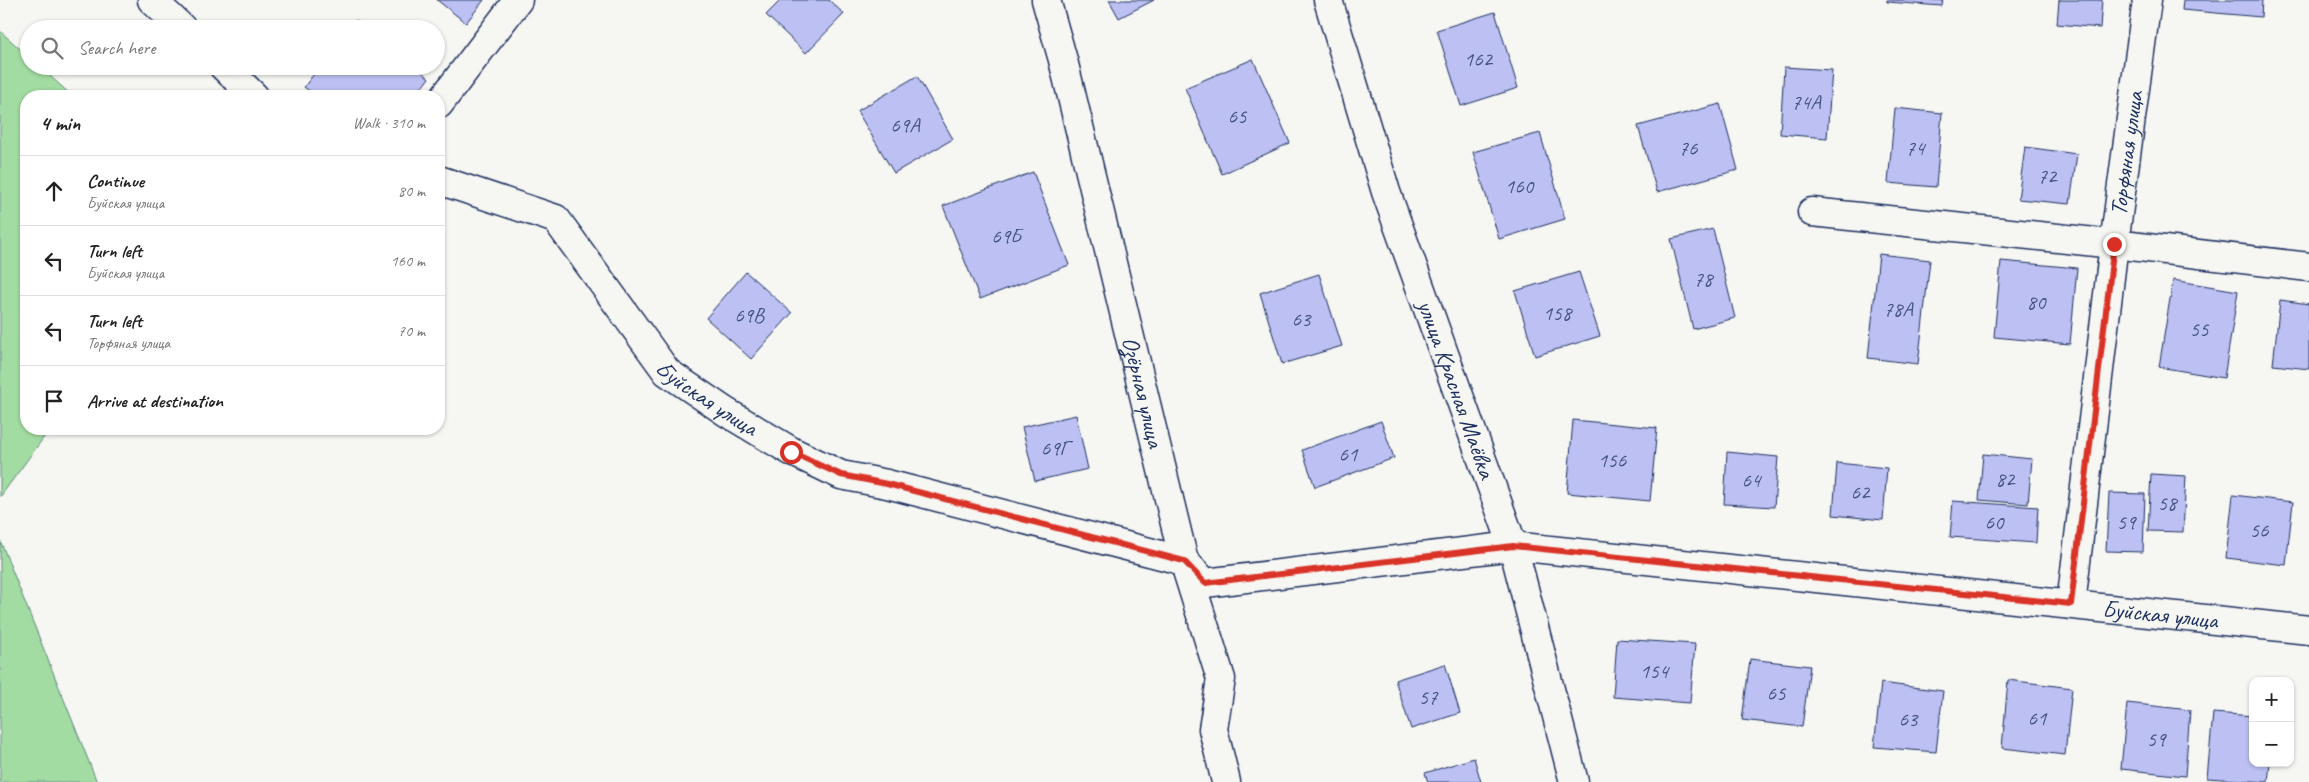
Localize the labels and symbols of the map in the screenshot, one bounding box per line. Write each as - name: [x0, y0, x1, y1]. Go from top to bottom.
- house number: 162: [1464, 46, 1494, 72]
- street label: Торфяная улица: [2103, 88, 2150, 217]
- house number: 74А: [1791, 89, 1822, 115]
- house number: 65: [1228, 103, 1248, 129]
- house number: 69А: [890, 112, 921, 138]
- house number: 76: [1679, 135, 1698, 161]
- house number: 74: [1906, 135, 1927, 161]
- house number: 72: [2038, 163, 2058, 189]
- house number: 160: [1505, 173, 1535, 199]
- house number: 69Б: [991, 223, 1024, 249]
- route end: [2103, 233, 2126, 256]
- house number: 78: [1694, 266, 1715, 292]
- house number: 80: [2027, 289, 2047, 315]
- street label: улица Красная Маёвка: [1410, 294, 1503, 484]
- house number: 78А: [1883, 296, 1914, 322]
- house number: 158: [1543, 300, 1574, 326]
- house number: 69В: [734, 302, 766, 328]
- house number: 63: [1292, 306, 1312, 332]
- house number: 55: [2190, 316, 2210, 342]
- street label: Озёрная улица: [1115, 334, 1171, 452]
- street label: Буйская улица: [649, 355, 764, 443]
- house number: 69Г: [1041, 435, 1074, 461]
- route start: [780, 441, 803, 464]
- house number: 61: [1339, 441, 1359, 467]
- house number: 156: [1598, 447, 1627, 473]
- house number: 82: [1996, 466, 2016, 492]
- house number: 64: [1742, 467, 1763, 493]
- house number: 62: [1851, 479, 1871, 505]
- house number: 58: [2158, 490, 2179, 516]
- house number: 60: [1985, 509, 2005, 535]
- house number: 59: [2117, 509, 2137, 535]
- house number: 56: [2250, 517, 2269, 543]
- street label: Буйская улица: [2101, 593, 2221, 635]
- house number: 154: [1640, 658, 1671, 684]
- house number: 65: [1767, 680, 1787, 706]
- house number: 57: [1419, 684, 1439, 710]
- house number: 61: [2028, 705, 2048, 731]
- house number: 63: [1899, 706, 1919, 732]
- house number: 59: [2147, 726, 2167, 752]

